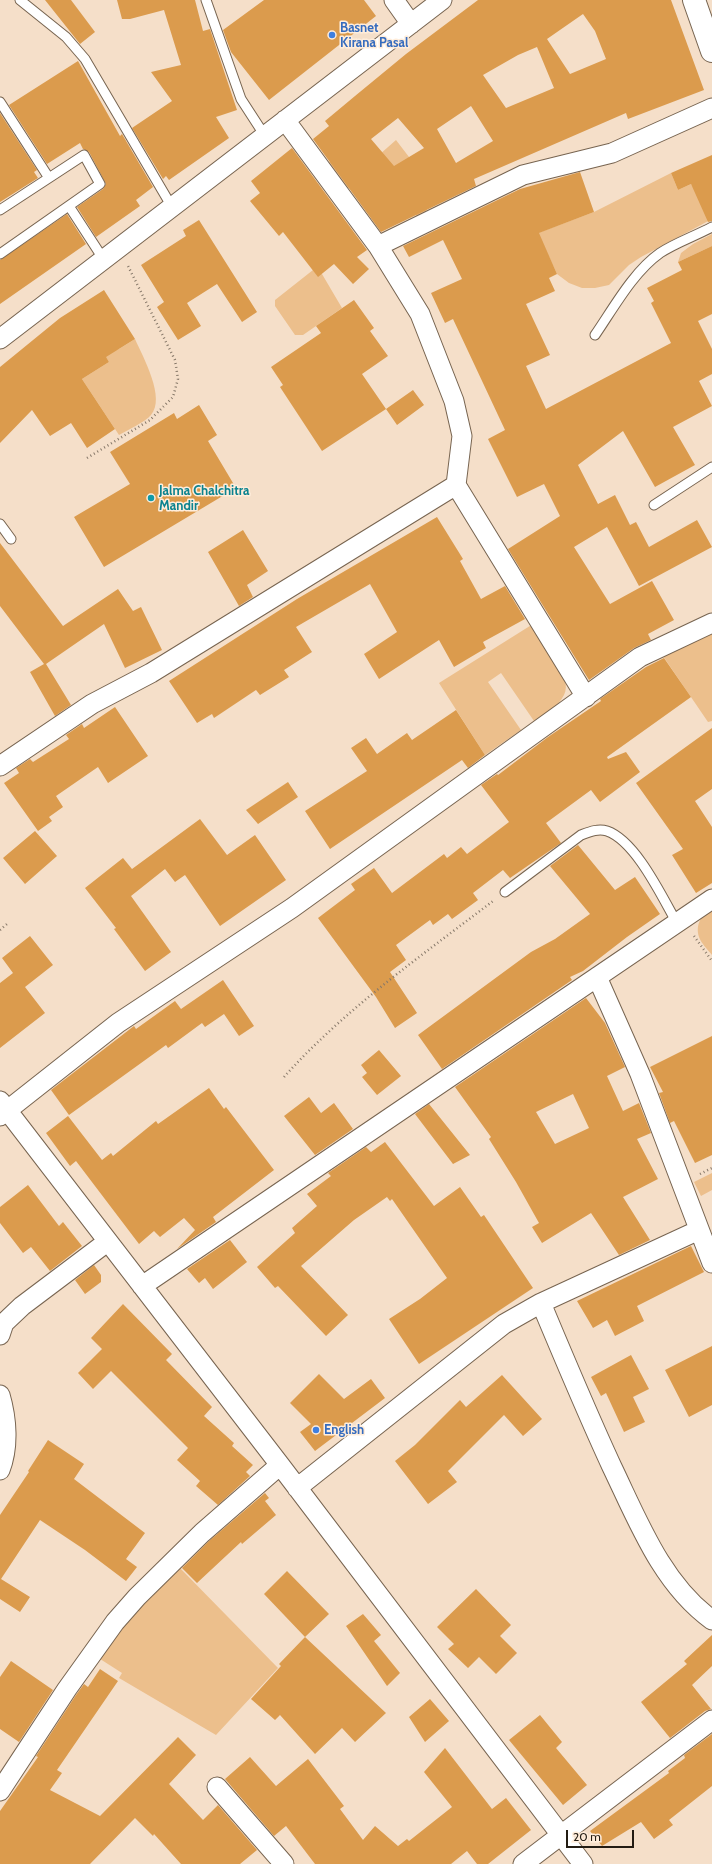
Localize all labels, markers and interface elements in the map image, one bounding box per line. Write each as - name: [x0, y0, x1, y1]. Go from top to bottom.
- place label: Basnet Kirana Pasal: [340, 20, 408, 51]
- marker: Basnet Kirana Pasal: [327, 30, 337, 40]
- place label: Jalma Chalchitra Mandir: [159, 483, 249, 514]
- marker: Jalma Chalchitra Mandir: [146, 493, 156, 503]
- place label: English: [324, 1422, 364, 1438]
- marker: English: [311, 1425, 321, 1435]
- scale bar: [568, 1822, 636, 1848]
- text: 20 m: [573, 1829, 601, 1844]

